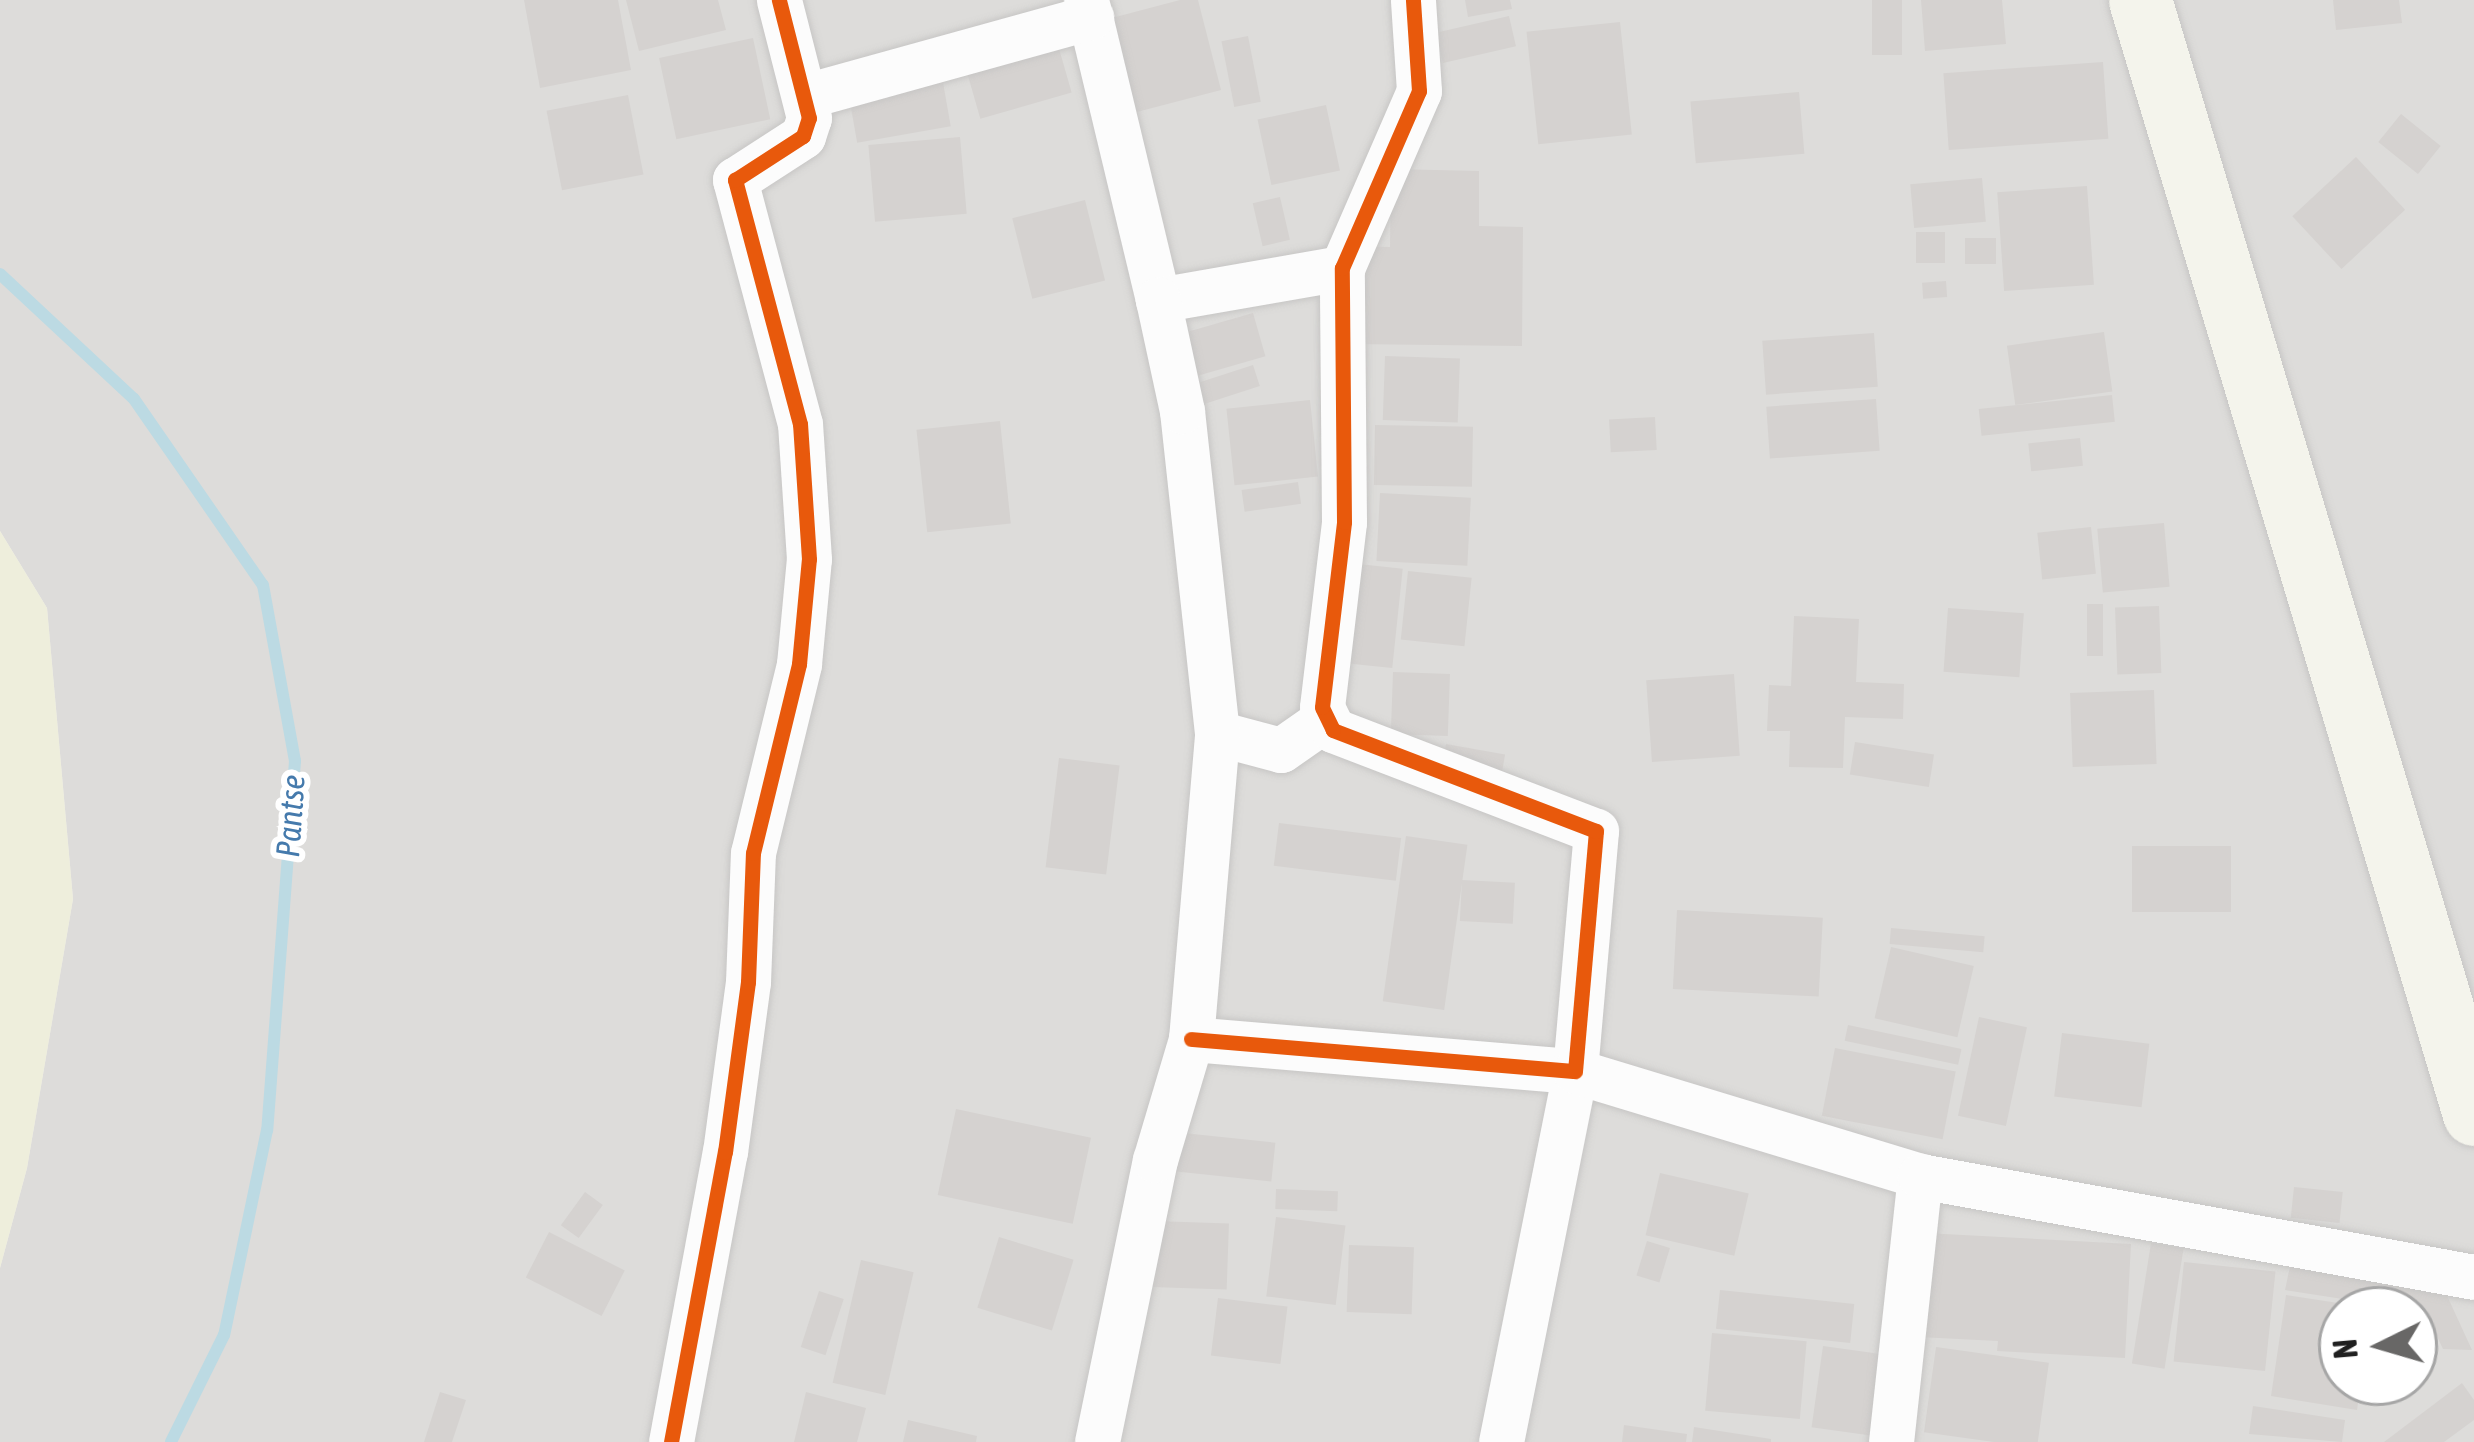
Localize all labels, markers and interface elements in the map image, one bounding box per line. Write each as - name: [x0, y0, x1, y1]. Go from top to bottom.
- water label: Pantse: [268, 773, 314, 859]
- north arrow: [2318, 1286, 2438, 1406]
- text: N: [2325, 1338, 2365, 1360]

